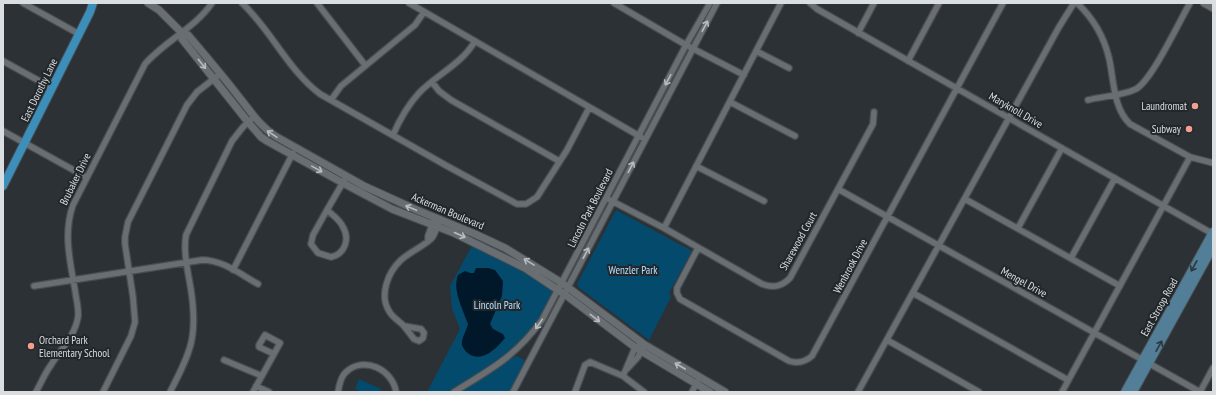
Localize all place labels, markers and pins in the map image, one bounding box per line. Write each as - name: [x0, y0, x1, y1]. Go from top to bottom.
- place label: Laundromat: [1141, 99, 1187, 113]
- marker: Laundromat: [1190, 101, 1200, 111]
- place label: Subway: [1152, 122, 1182, 136]
- marker: Subway: [1184, 124, 1194, 134]
- place label: Orchard Park Elementary School: [39, 333, 110, 360]
- marker: Orchard Park Elementary School: [26, 341, 36, 351]

